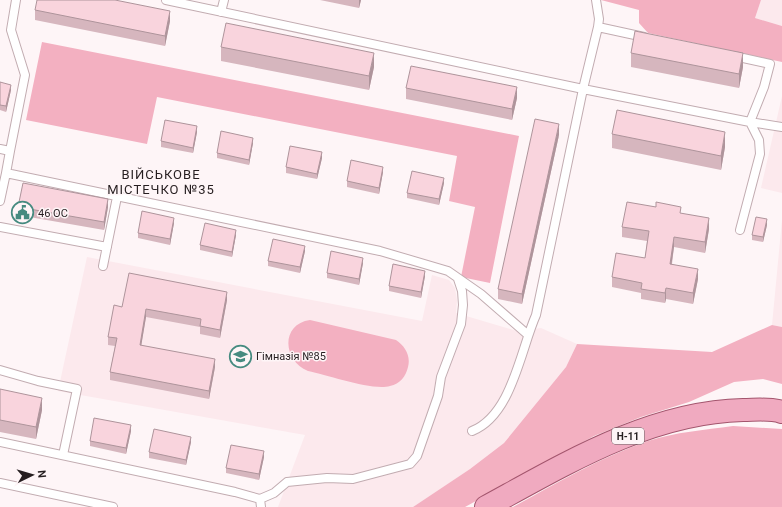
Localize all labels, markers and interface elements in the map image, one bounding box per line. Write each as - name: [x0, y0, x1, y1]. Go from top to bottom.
- district label: ВІЙСЬКОВЕ МІСТЕЧКО №35: [107, 167, 215, 197]
- public building icon: 46 ОС: [9, 200, 35, 226]
- place label: 46 ОС: [38, 207, 68, 220]
- school or university icon: Гімназія №85: [228, 343, 254, 369]
- place label: Гімназія №85: [256, 350, 326, 363]
- road number: Н-11: [612, 428, 644, 444]
- north arrow: [12, 455, 52, 495]
- text: N: [35, 470, 48, 479]

